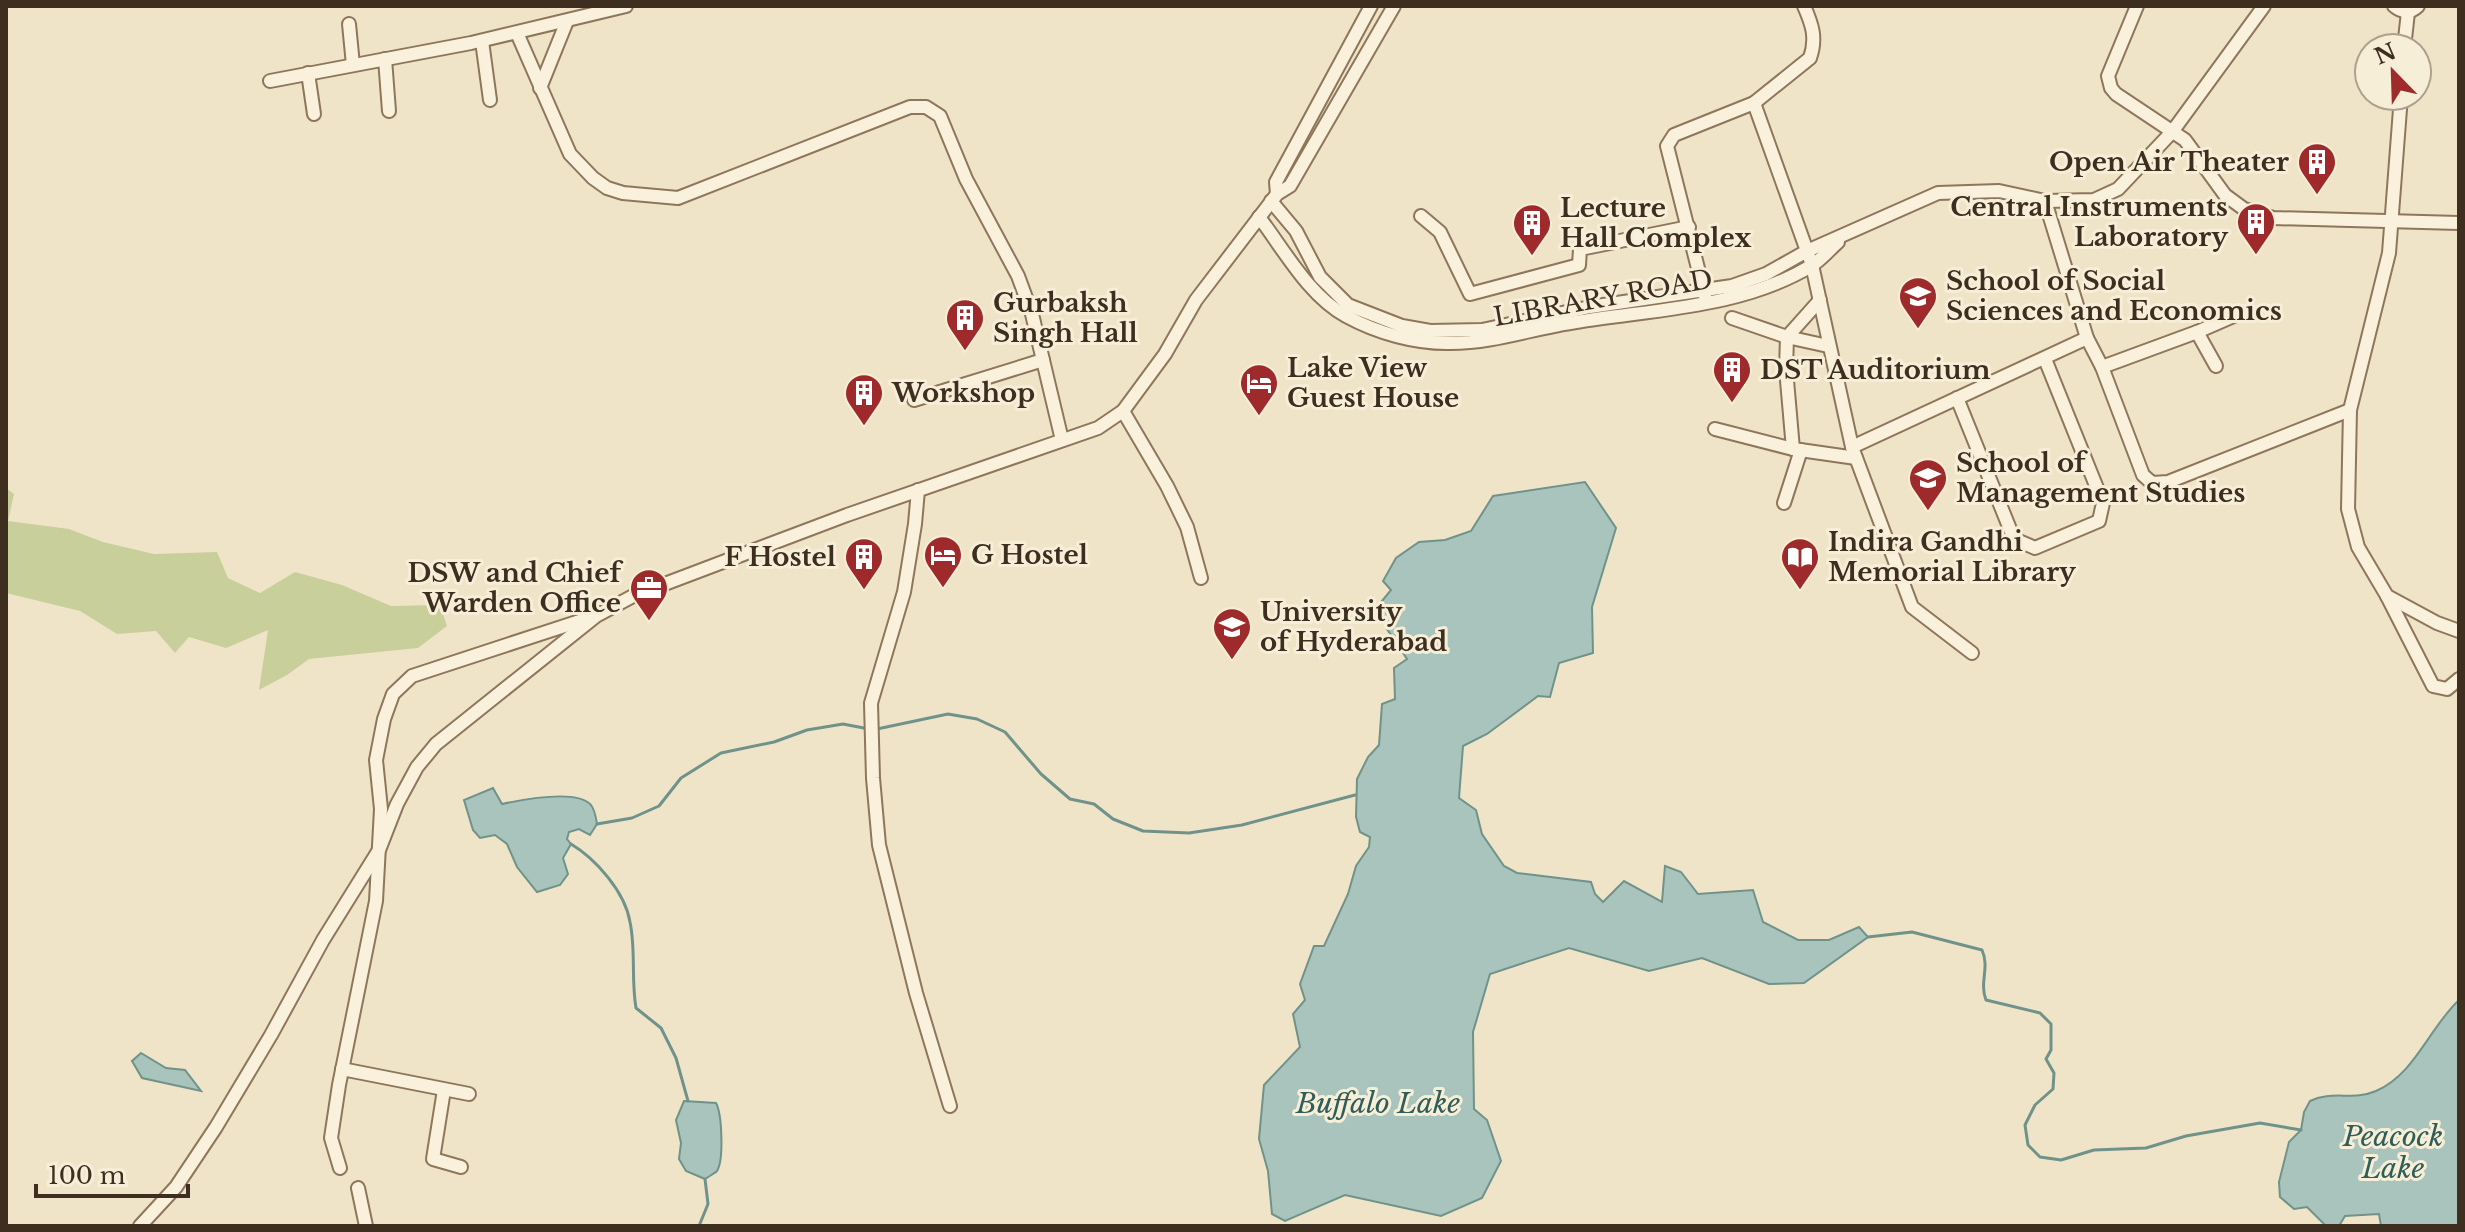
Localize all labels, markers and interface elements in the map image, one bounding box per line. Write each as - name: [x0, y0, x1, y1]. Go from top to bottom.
- north arrow: [2353, 32, 2433, 112]
- text: N: [2371, 37, 2400, 71]
- building icon: Open Air Theater: [2296, 141, 2338, 196]
- place label: Open Air Theater: [2049, 146, 2289, 178]
- place label: Central Instruments Laboratory: [1950, 191, 2228, 253]
- place label: Lecture Hall Complex: [1560, 192, 1751, 254]
- building icon: Central Instruments Laboratory: [2235, 201, 2277, 256]
- building icon: Lecture Hall Complex: [1511, 202, 1553, 257]
- street label: LIBRARY ROAD: [1491, 263, 1715, 333]
- place label: School of Social Sciences and Economics: [1946, 265, 2282, 327]
- school or university icon: School of Social Sciences and Economics: [1897, 275, 1939, 330]
- place label: Gurbaksh Singh Hall: [993, 287, 1138, 349]
- building icon: Gurbaksh Singh Hall: [944, 297, 986, 352]
- building icon: DST Auditorium: [1711, 349, 1753, 404]
- place label: Lake View Guest House: [1287, 352, 1459, 414]
- place label: DST Auditorium: [1760, 354, 1991, 386]
- hotel icon: Lake View Guest House: [1238, 362, 1280, 417]
- building icon: Workshop: [843, 372, 885, 427]
- place label: Workshop: [891, 377, 1035, 409]
- place label: School of Management Studies: [1956, 447, 2245, 509]
- school or university icon: School of Management Studies: [1907, 457, 1949, 512]
- place label: Indira Gandhi Memorial Library: [1828, 526, 2076, 588]
- hotel icon: G Hostel: [922, 534, 964, 589]
- building icon: F Hostel: [843, 536, 885, 591]
- library icon: Indira Gandhi Memorial Library: [1779, 536, 1821, 591]
- place label: G Hostel: [971, 539, 1088, 571]
- place label: F Hostel: [724, 541, 836, 573]
- place label: DSW and Chief Warden Office: [407, 557, 623, 619]
- office icon: DSW and Chief Warden Office: [628, 567, 670, 622]
- place label: University of Hyderabad: [1260, 596, 1447, 658]
- school or university icon: University of Hyderabad: [1211, 606, 1253, 661]
- water label: Buffalo Lake: [1295, 1086, 1460, 1121]
- water label: Peacock Lake: [2342, 1119, 2443, 1186]
- scale bar: [36, 1148, 188, 1198]
- text: 100 m: [48, 1161, 126, 1190]

